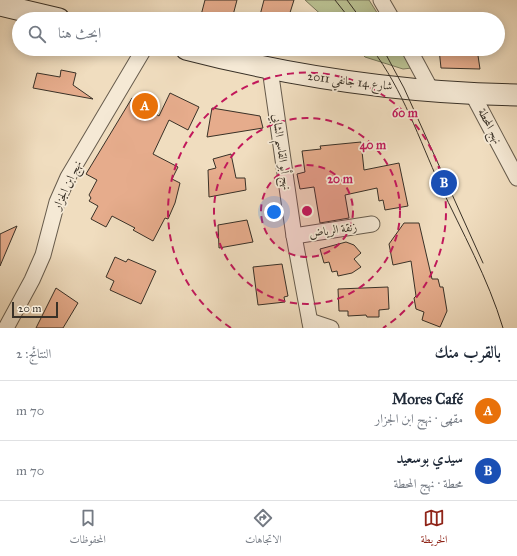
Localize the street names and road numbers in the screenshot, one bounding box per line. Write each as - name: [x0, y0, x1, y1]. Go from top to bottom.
- street label: شارع 14 جانفي 2011: [306, 69, 393, 98]
- street label: نهج المحطة: [472, 106, 505, 148]
- street label: نهج أبو القاسم الشابي: [265, 113, 295, 192]
- street label: نهج ابن الجزار: [49, 158, 88, 214]
- street label: زنقة الرياض: [308, 219, 358, 242]

